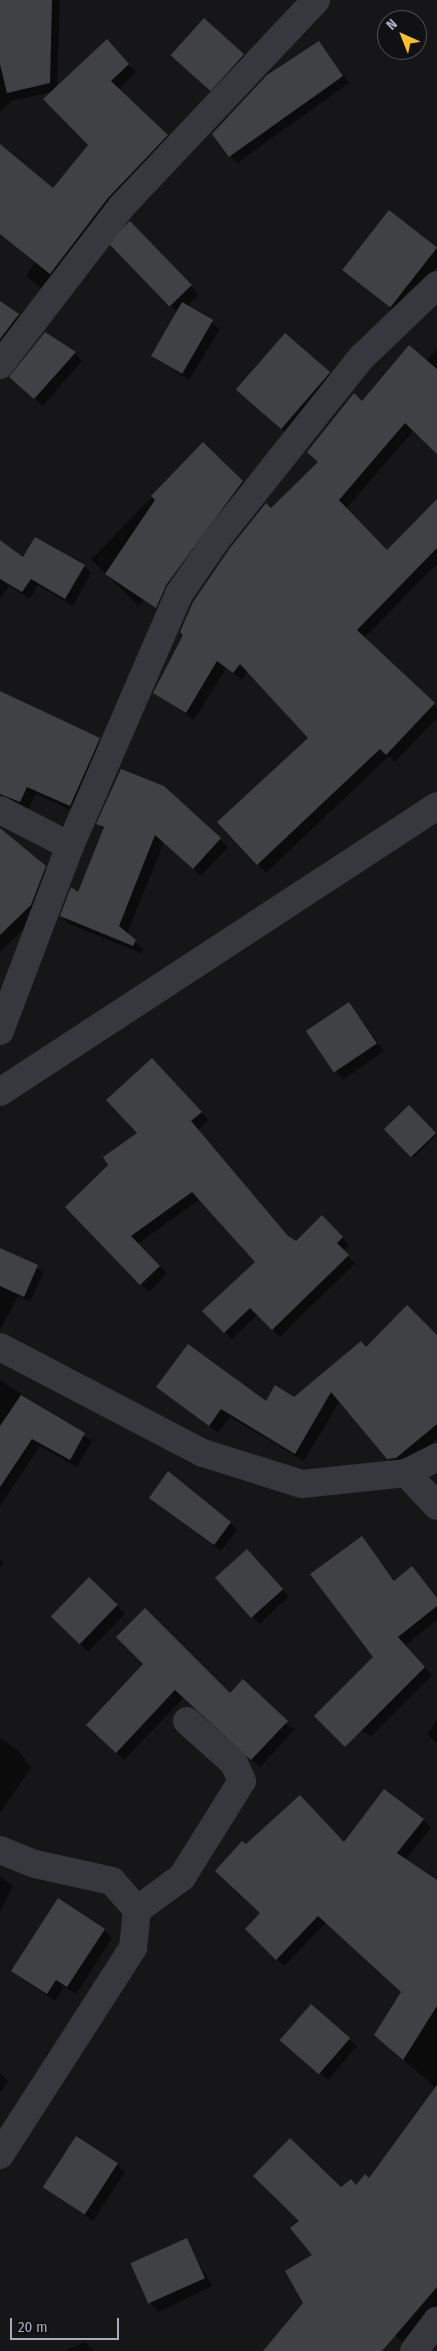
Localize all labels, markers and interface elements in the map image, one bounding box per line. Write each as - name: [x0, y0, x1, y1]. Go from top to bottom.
- north arrow: [377, 10, 427, 60]
- text: N: [383, 16, 401, 34]
- scale bar: [12, 2308, 121, 2340]
- text: 20 m: [18, 2318, 48, 2336]

